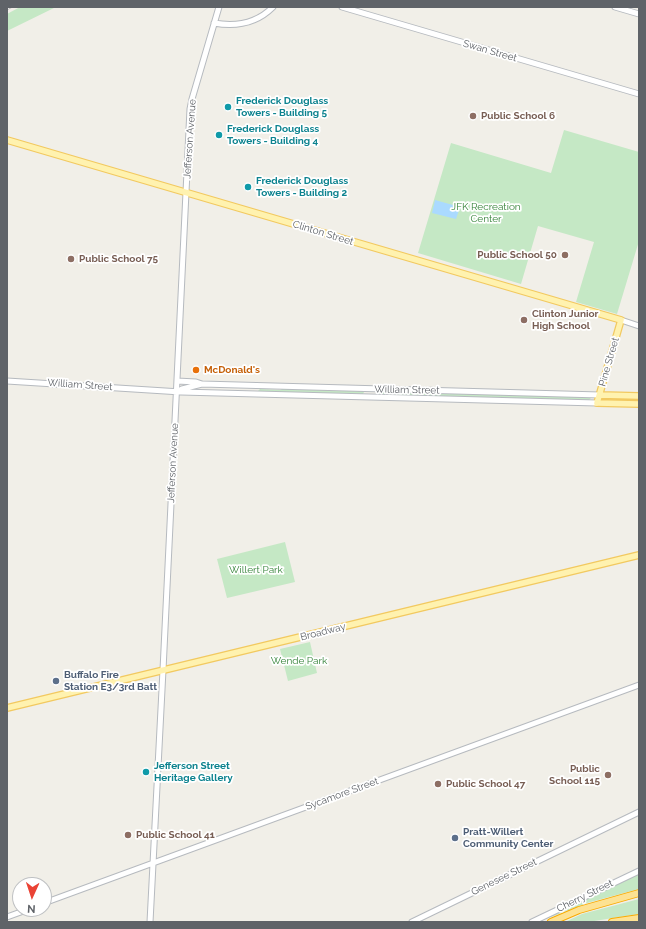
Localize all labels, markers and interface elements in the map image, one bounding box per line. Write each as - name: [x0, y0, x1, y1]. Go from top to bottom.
- street label: Swan Street: [462, 38, 518, 64]
- place label: Frederick Douglass Towers - Building 5: [236, 95, 328, 118]
- street label: Jefferson Avenue: [181, 99, 199, 179]
- marker: Frederick Douglass Towers - Building 5: [223, 102, 233, 112]
- place label: Public School 6: [481, 110, 555, 122]
- marker: Public School 6: [468, 111, 478, 121]
- place label: Frederick Douglass Towers - Building 4: [227, 123, 319, 146]
- marker: Frederick Douglass Towers - Building 4: [214, 130, 224, 140]
- place label: Frederick Douglass Towers - Building 2: [256, 175, 348, 198]
- marker: Frederick Douglass Towers - Building 2: [243, 182, 253, 192]
- park label: JFK Recreation Center: [451, 201, 521, 224]
- street label: Clinton Street: [291, 218, 355, 248]
- place label: Public School 50: [477, 249, 557, 261]
- marker: Public School 50: [560, 250, 570, 260]
- place label: Public School 75: [79, 253, 158, 265]
- marker: Public School 75: [66, 254, 76, 264]
- place label: Clinton Junior High School: [532, 308, 598, 332]
- marker: Clinton Junior High School: [519, 315, 529, 325]
- street label: Pine Street: [596, 336, 622, 388]
- place label: McDonald's: [204, 364, 260, 376]
- marker: McDonald's: [191, 365, 201, 375]
- street label: William Street: [47, 377, 113, 393]
- street label: William Street: [374, 383, 440, 397]
- street label: Jefferson Avenue: [165, 423, 181, 503]
- park label: Willert Park: [229, 564, 283, 576]
- street label: Broadway: [299, 621, 347, 643]
- park label: Wende Park: [271, 655, 327, 667]
- place label: Buffalo Fire Station E3/3rd Batt: [64, 669, 157, 692]
- marker: Buffalo Fire Station E3/3rd Batt: [51, 676, 61, 686]
- place label: Jefferson Street Heritage Gallery: [154, 760, 233, 784]
- place label: Public School 115: [549, 763, 600, 786]
- marker: Jefferson Street Heritage Gallery: [141, 767, 151, 777]
- marker: Public School 115: [603, 770, 613, 780]
- street label: Sycamore Street: [304, 775, 380, 813]
- place label: Public School 47: [446, 778, 525, 790]
- marker: Public School 47: [433, 779, 443, 789]
- place label: Pratt-Willert Community Center: [463, 826, 553, 850]
- place label: Public School 41: [136, 829, 215, 841]
- marker: Public School 41: [123, 830, 133, 840]
- marker: Pratt-Willert Community Center: [450, 833, 460, 843]
- street label: Genesee Street: [469, 856, 539, 898]
- north arrow: [12, 877, 52, 917]
- street label: Cherry Street: [555, 877, 615, 915]
- text: N: [27, 902, 36, 915]

